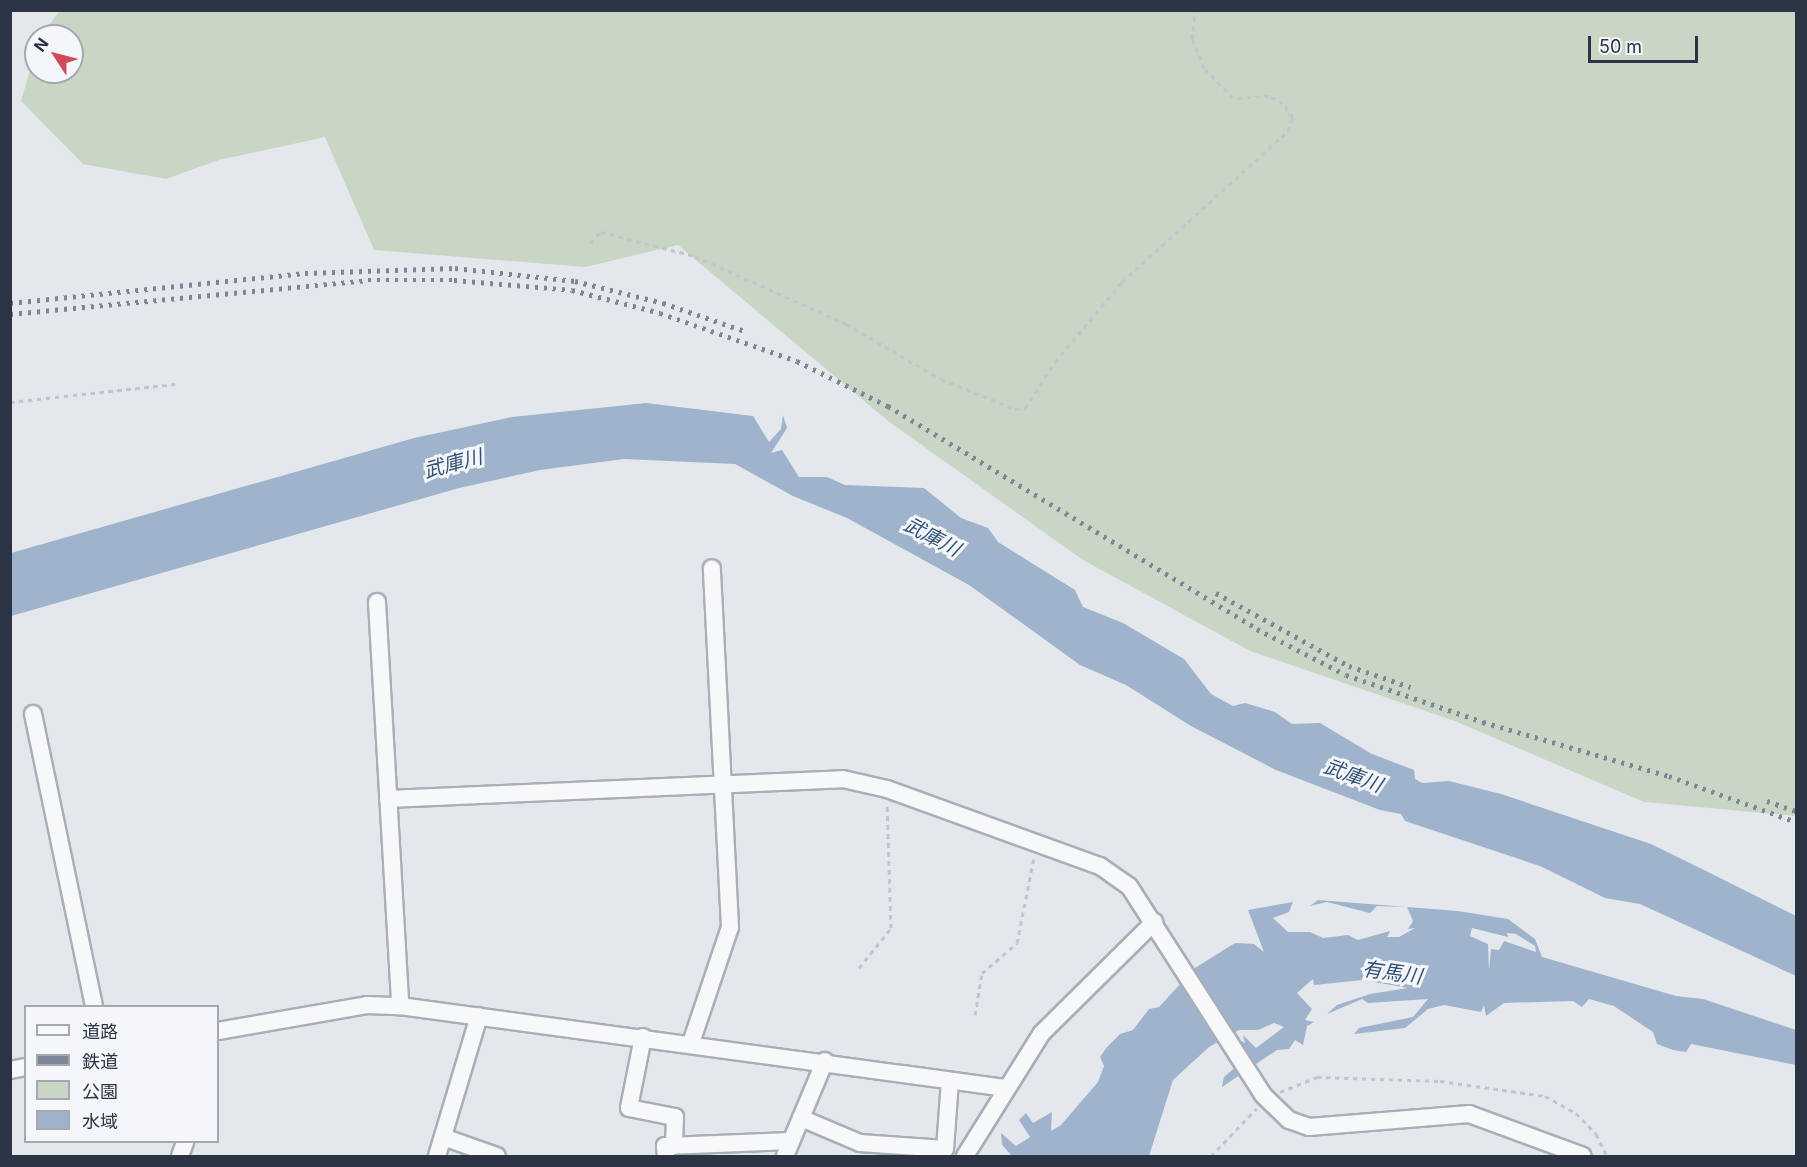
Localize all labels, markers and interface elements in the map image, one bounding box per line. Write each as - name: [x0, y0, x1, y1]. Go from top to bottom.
- north arrow: [24, 24, 84, 84]
- scale bar: [1591, 24, 1700, 62]
- text: N: [29, 34, 53, 55]
- text: 50 m: [1599, 36, 1642, 57]
- water label: 武庫川: [421, 445, 485, 483]
- water label: 武庫川: [900, 512, 964, 562]
- water label: 武庫川: [1321, 754, 1385, 798]
- water label: 有馬川: [1361, 957, 1423, 989]
- legend: [24, 1005, 219, 1143]
- text: 道路: [82, 1021, 118, 1042]
- text: 鉄道: [82, 1051, 118, 1072]
- text: 公園: [82, 1081, 118, 1102]
- text: 水域: [82, 1111, 118, 1132]

